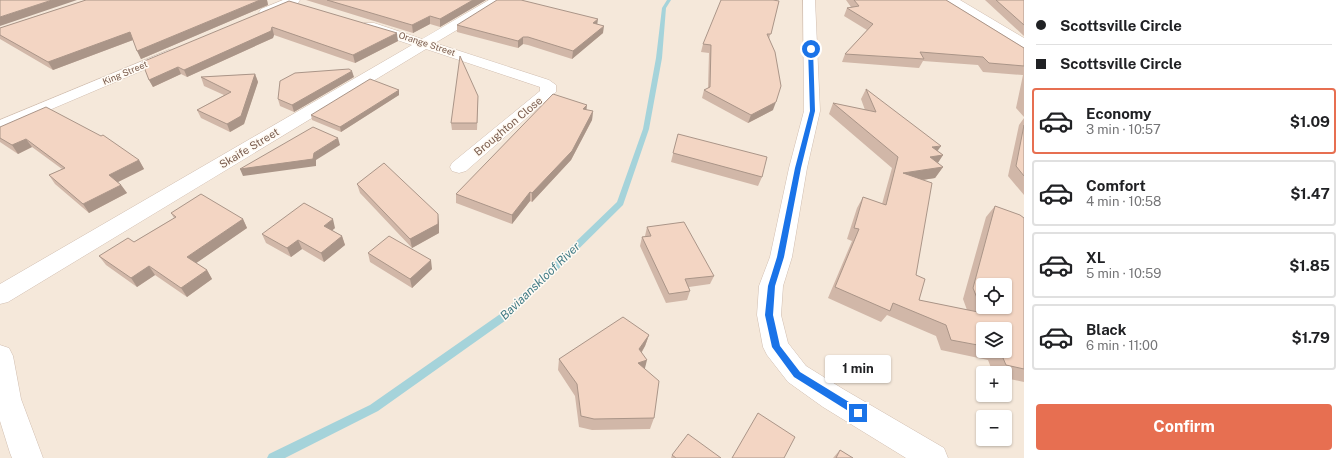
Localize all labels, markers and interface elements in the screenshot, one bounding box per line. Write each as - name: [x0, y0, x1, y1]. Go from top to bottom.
- text: Scottsville Circle: [1060, 17, 1182, 34]
- street label: Orange Street: [397, 29, 457, 58]
- route start: [802, 40, 820, 58]
- text: Scottsville Circle: [1060, 55, 1182, 72]
- street label: King Street: [101, 58, 149, 87]
- street label: Broughton Close: [472, 94, 544, 158]
- icon: car: [1038, 103, 1074, 139]
- text: Economy: [1086, 105, 1151, 122]
- text: $1.09: [1290, 113, 1330, 130]
- text: 3 min · 10:57: [1086, 122, 1161, 137]
- street label: Skaife Street: [217, 125, 281, 171]
- icon: car: [1038, 175, 1074, 211]
- text: Comfort: [1086, 177, 1146, 194]
- text: $1.47: [1290, 185, 1330, 202]
- text: 4 min · 10:58: [1086, 194, 1162, 209]
- water label: Baviaanskloof River: [497, 239, 583, 323]
- icon: car: [1038, 247, 1074, 283]
- text: XL: [1086, 249, 1105, 266]
- text: $1.85: [1289, 257, 1330, 274]
- text: 5 min · 10:59: [1086, 266, 1161, 281]
- map controls: [976, 278, 1012, 446]
- button: locate: [976, 278, 1012, 314]
- icon: car: [1038, 319, 1074, 355]
- text: Black: [1086, 321, 1126, 338]
- button: layers: [976, 322, 1012, 358]
- text: $1.79: [1291, 329, 1330, 346]
- text: 6 min · 11:00: [1086, 338, 1158, 353]
- callout: 1 min: [825, 355, 891, 383]
- text: 1 min: [842, 361, 874, 376]
- button: +: [976, 366, 1012, 402]
- route end: [849, 404, 867, 422]
- button: Confirm: [1036, 404, 1332, 450]
- button: −: [976, 410, 1012, 446]

